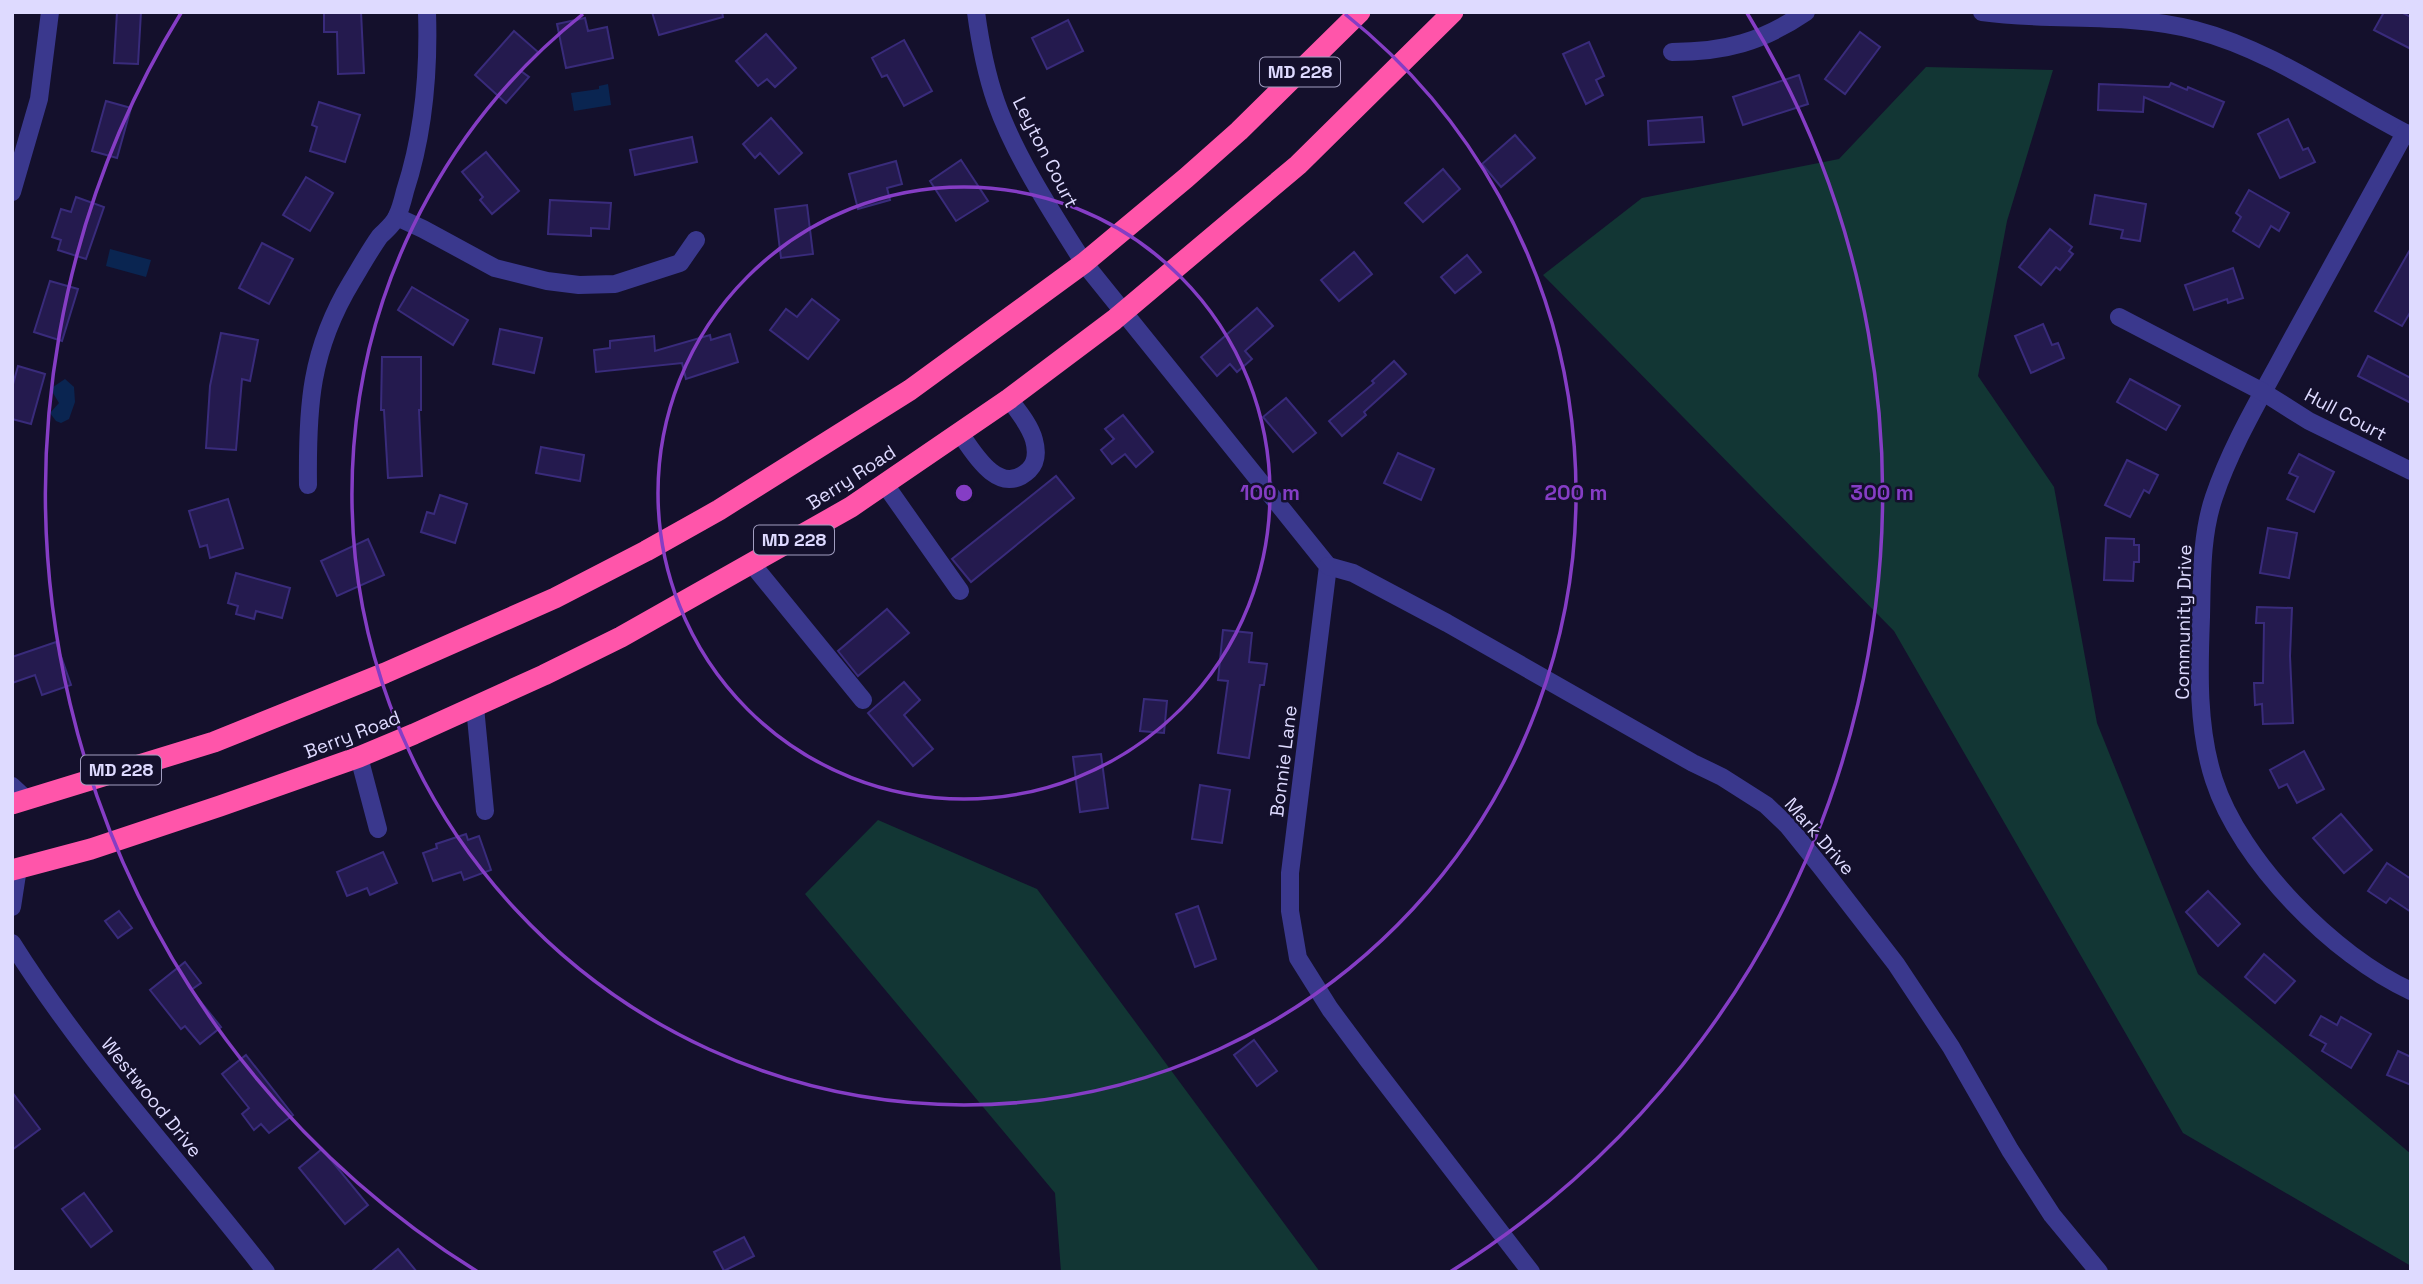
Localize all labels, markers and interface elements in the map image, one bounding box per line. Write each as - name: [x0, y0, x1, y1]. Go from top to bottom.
- road number: MD 228: [1260, 58, 1340, 86]
- street label: Leyton Court: [1007, 93, 1084, 212]
- street label: Hull Court: [2300, 382, 2391, 447]
- street label: Berry Road: [802, 439, 901, 515]
- text: 100 m: [1240, 479, 1300, 506]
- text: 200 m: [1545, 479, 1607, 506]
- text: 300 m: [1850, 479, 1914, 506]
- centre of rings: [952, 481, 976, 505]
- road number: MD 228: [754, 526, 834, 554]
- street label: Community Drive: [2170, 544, 2197, 700]
- street label: Bonnie Lane: [1264, 704, 1303, 818]
- street label: Berry Road: [300, 705, 404, 764]
- road number: MD 228: [81, 756, 161, 784]
- street label: Mark Drive: [1779, 792, 1860, 880]
- street label: Westwood Drive: [96, 1032, 208, 1162]

